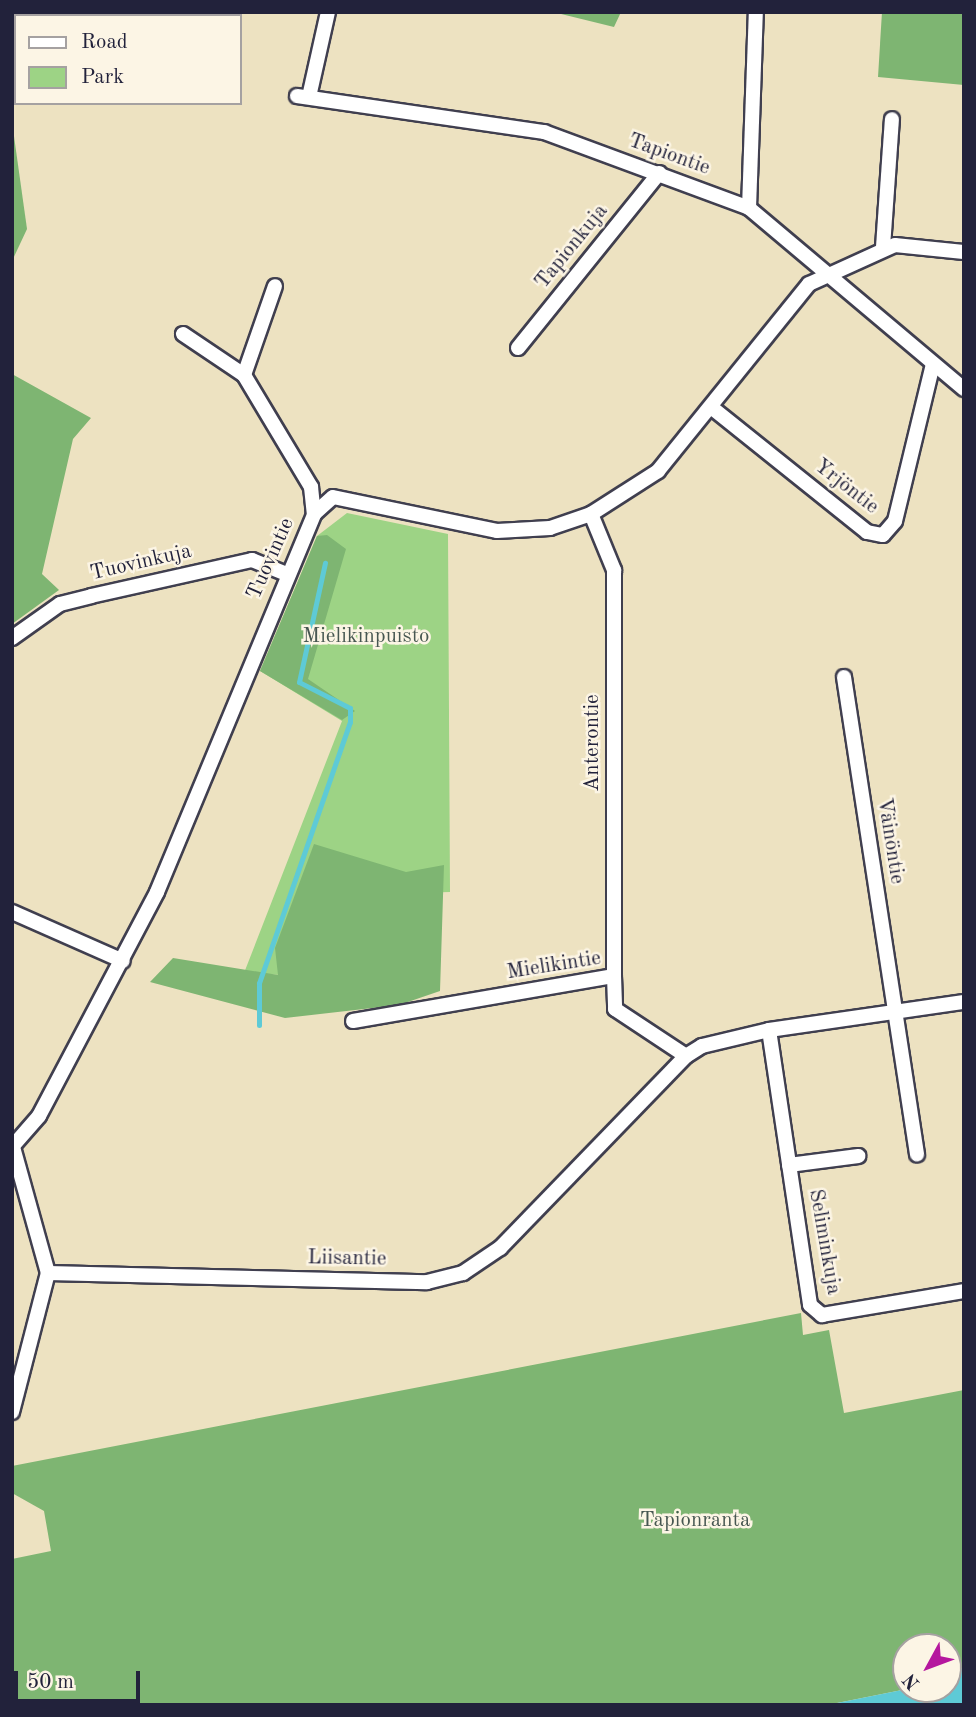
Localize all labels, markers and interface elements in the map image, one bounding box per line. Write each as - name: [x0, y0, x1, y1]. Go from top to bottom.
- legend: [14, 14, 242, 105]
- text: Road: [81, 32, 128, 53]
- text: Park: [81, 67, 124, 88]
- street label: Tapiontie: [625, 129, 713, 181]
- street label: Tapionkuja: [530, 200, 614, 294]
- street label: Yrjöntie: [809, 454, 883, 520]
- street label: Tuovintie: [242, 514, 300, 604]
- street label: Tuovinkuja: [88, 539, 194, 587]
- park label: Mielikinpuisto: [303, 624, 429, 650]
- street label: Anterontie: [580, 694, 606, 792]
- street label: Väinöntie: [871, 796, 909, 886]
- street label: Mielikintie: [505, 946, 603, 986]
- street label: Seliminkuja: [802, 1187, 846, 1297]
- street label: Liisantie: [307, 1246, 387, 1272]
- park label: Tapionranta: [640, 1508, 750, 1534]
- north arrow: [892, 1633, 962, 1703]
- scale bar: [18, 1658, 144, 1702]
- text: N: [900, 1669, 924, 1693]
- text: 50 m: [27, 1672, 74, 1693]

